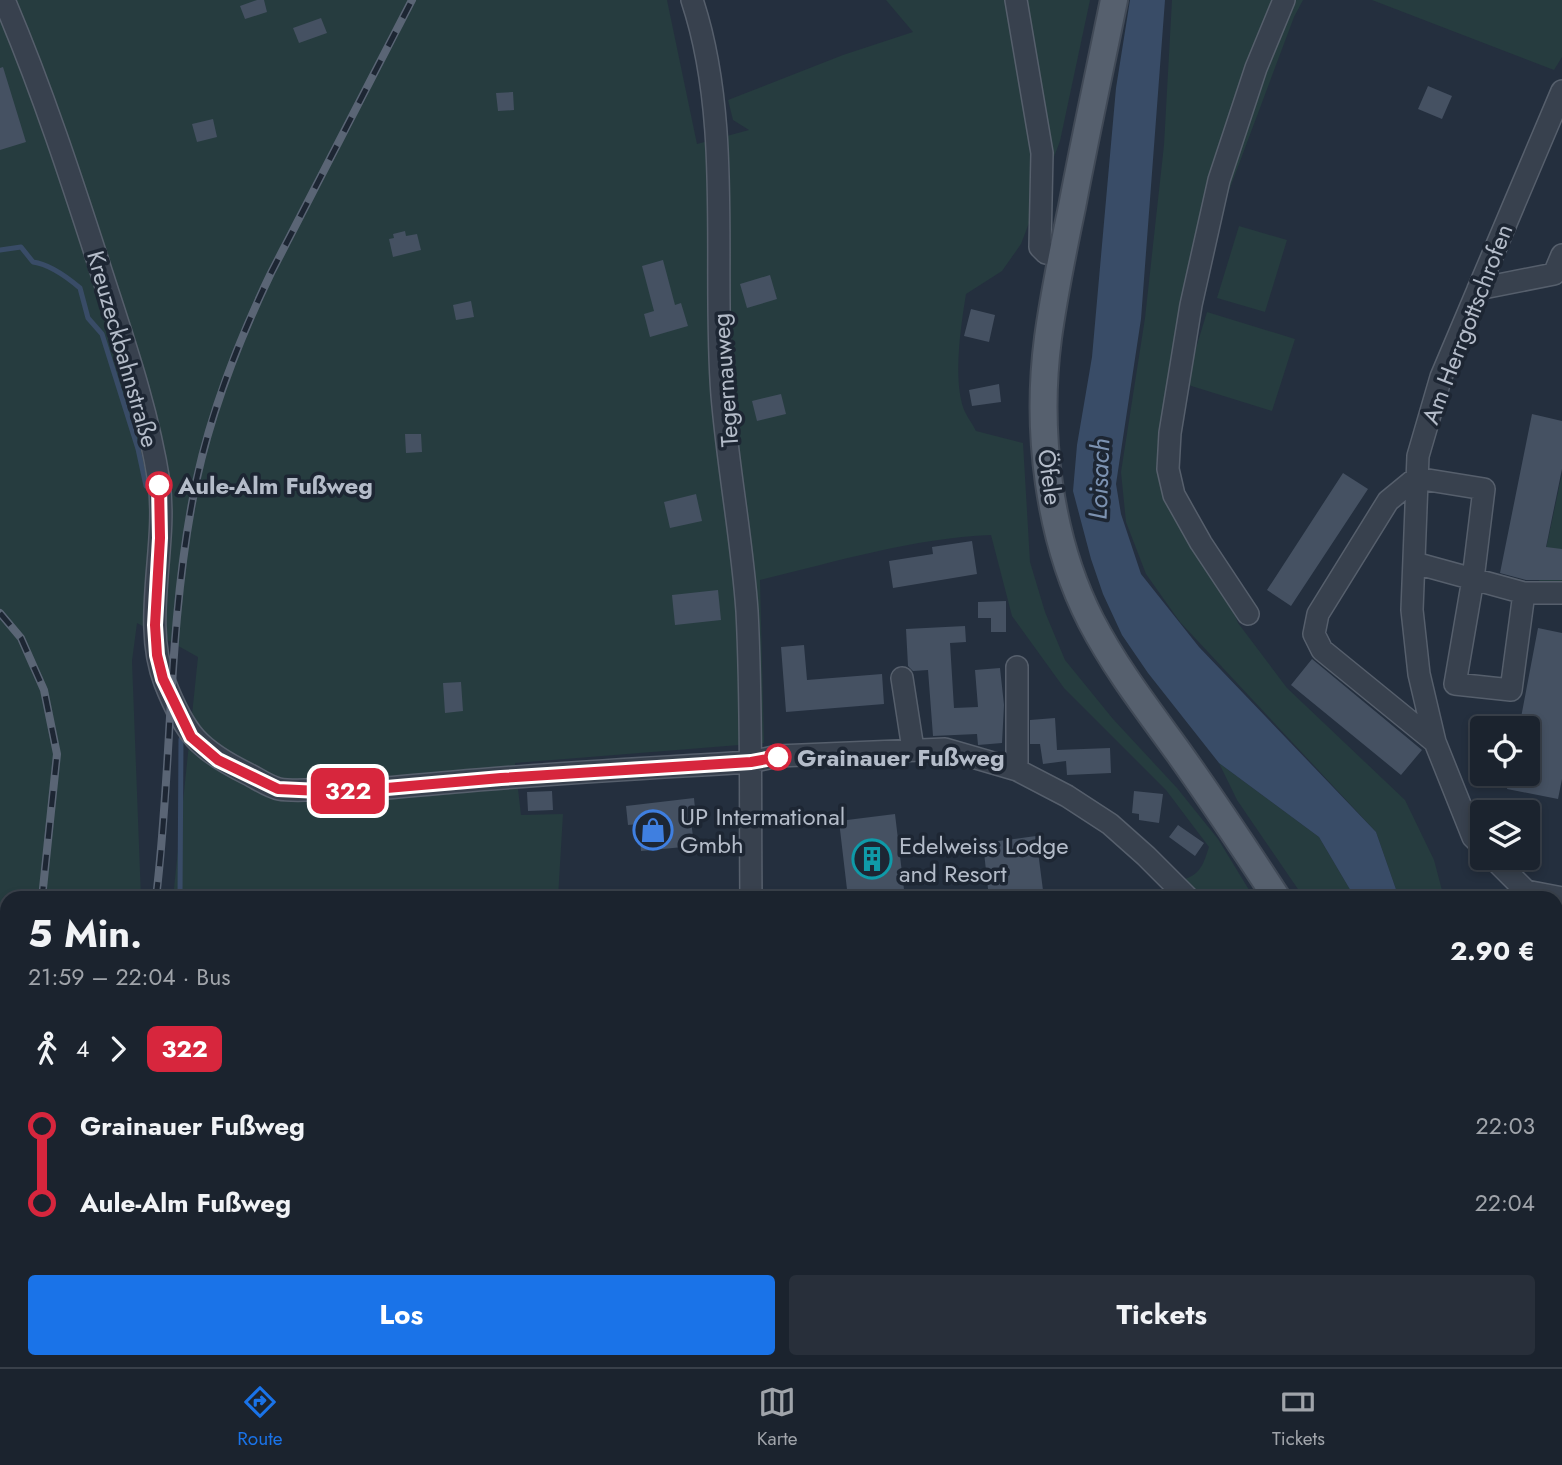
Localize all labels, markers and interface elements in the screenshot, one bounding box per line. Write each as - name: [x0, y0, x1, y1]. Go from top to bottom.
- street label: Am Herrgottschrofen: [1413, 219, 1521, 429]
- street label: Kreuzeckbahnstraße: [78, 247, 168, 451]
- street label: Tegernauweg: [703, 312, 747, 448]
- water label: Loisach: [1079, 438, 1119, 520]
- street label: Öfele: [1029, 447, 1071, 507]
- place label: Aule-Alm Fußweg: [177, 468, 373, 503]
- marker: Aule-Alm Fußweg: [146, 472, 172, 498]
- map controls: [1470, 716, 1540, 870]
- button: locate: [1470, 716, 1540, 786]
- place label: Grainauer Fußweg: [797, 740, 1005, 775]
- marker: Grainauer Fußweg: [765, 744, 791, 770]
- line badge: 322: [308, 768, 388, 814]
- text: 322: [325, 773, 371, 808]
- place label: UP Intermational Gmbh: [680, 799, 845, 862]
- button: layers: [1470, 800, 1540, 870]
- shop icon: UP Intermational Gmbh: [632, 809, 674, 851]
- place label: Edelweiss Lodge and Resort: [899, 828, 1069, 891]
- building icon: Edelweiss Lodge and Resort: [851, 838, 893, 880]
- text: 5 Min.: [28, 906, 142, 961]
- text: 2.90 €: [1450, 932, 1535, 970]
- text: 21:59 – 22:04 · Bus: [28, 960, 231, 994]
- icon: walk: [28, 1030, 66, 1068]
- icon: forward: [99, 1030, 137, 1068]
- text: 322: [161, 1031, 208, 1066]
- text: 4: [76, 1032, 89, 1066]
- text: Grainauer Fußweg: [80, 1107, 305, 1145]
- text: 22:03: [1476, 1109, 1535, 1143]
- text: Aule-Alm Fußweg: [80, 1184, 291, 1222]
- text: 22:04: [1475, 1186, 1535, 1220]
- button: Los: [28, 1275, 775, 1355]
- button: Tickets: [789, 1275, 1535, 1355]
- tab: Route: [237, 1383, 283, 1452]
- tab: Karte: [757, 1383, 798, 1452]
- tab: Tickets: [1272, 1383, 1325, 1452]

